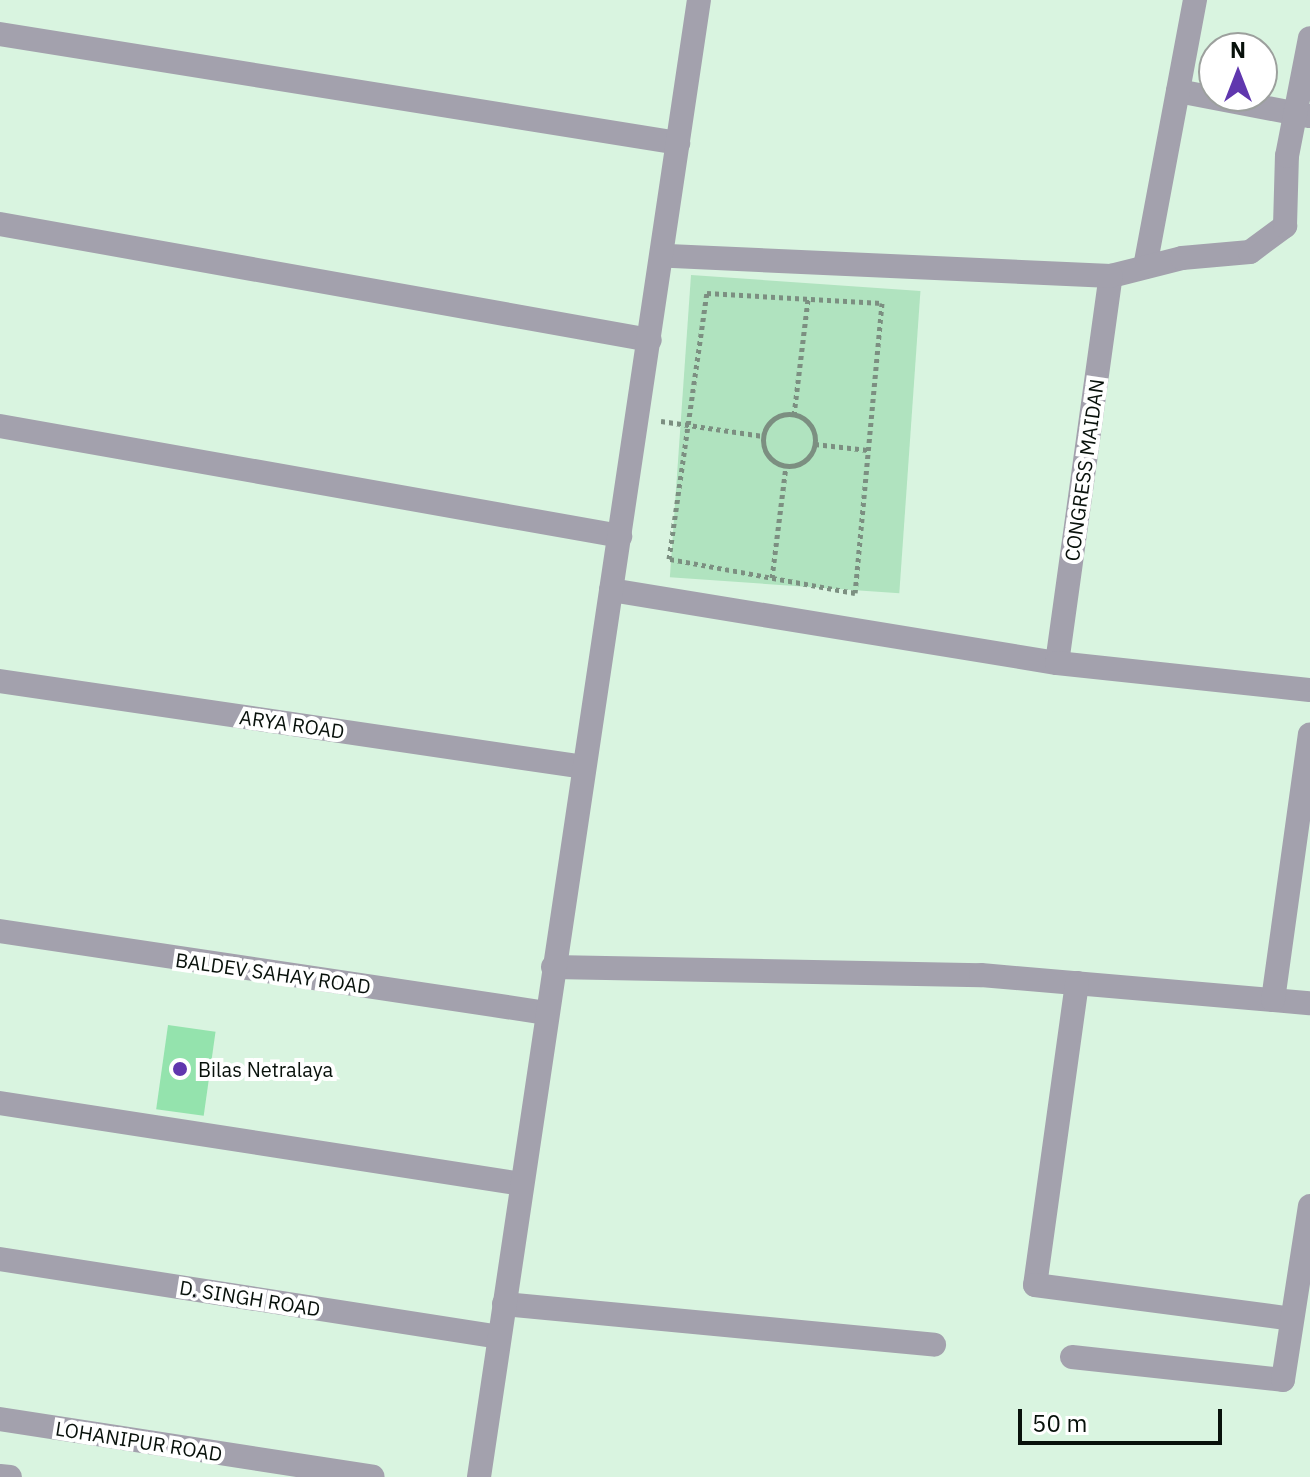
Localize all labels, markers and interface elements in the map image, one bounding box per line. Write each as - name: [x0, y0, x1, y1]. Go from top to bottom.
- north arrow: [1198, 32, 1278, 112]
- text: N: [1230, 35, 1246, 64]
- street label: CONGRESS MAIDAN: [1059, 377, 1109, 563]
- street label: ARYA ROAD: [238, 705, 346, 743]
- street label: BALDEV SAHAY ROAD: [174, 947, 372, 999]
- place label: Bilas Netralaya: [198, 1057, 333, 1081]
- marker: Bilas Netralaya: [169, 1058, 191, 1080]
- street label: D. SINGH ROAD: [178, 1275, 322, 1321]
- scale bar: [1022, 1393, 1226, 1443]
- text: 50 m: [1032, 1407, 1087, 1439]
- street label: LOHANIPUR ROAD: [54, 1416, 224, 1466]

